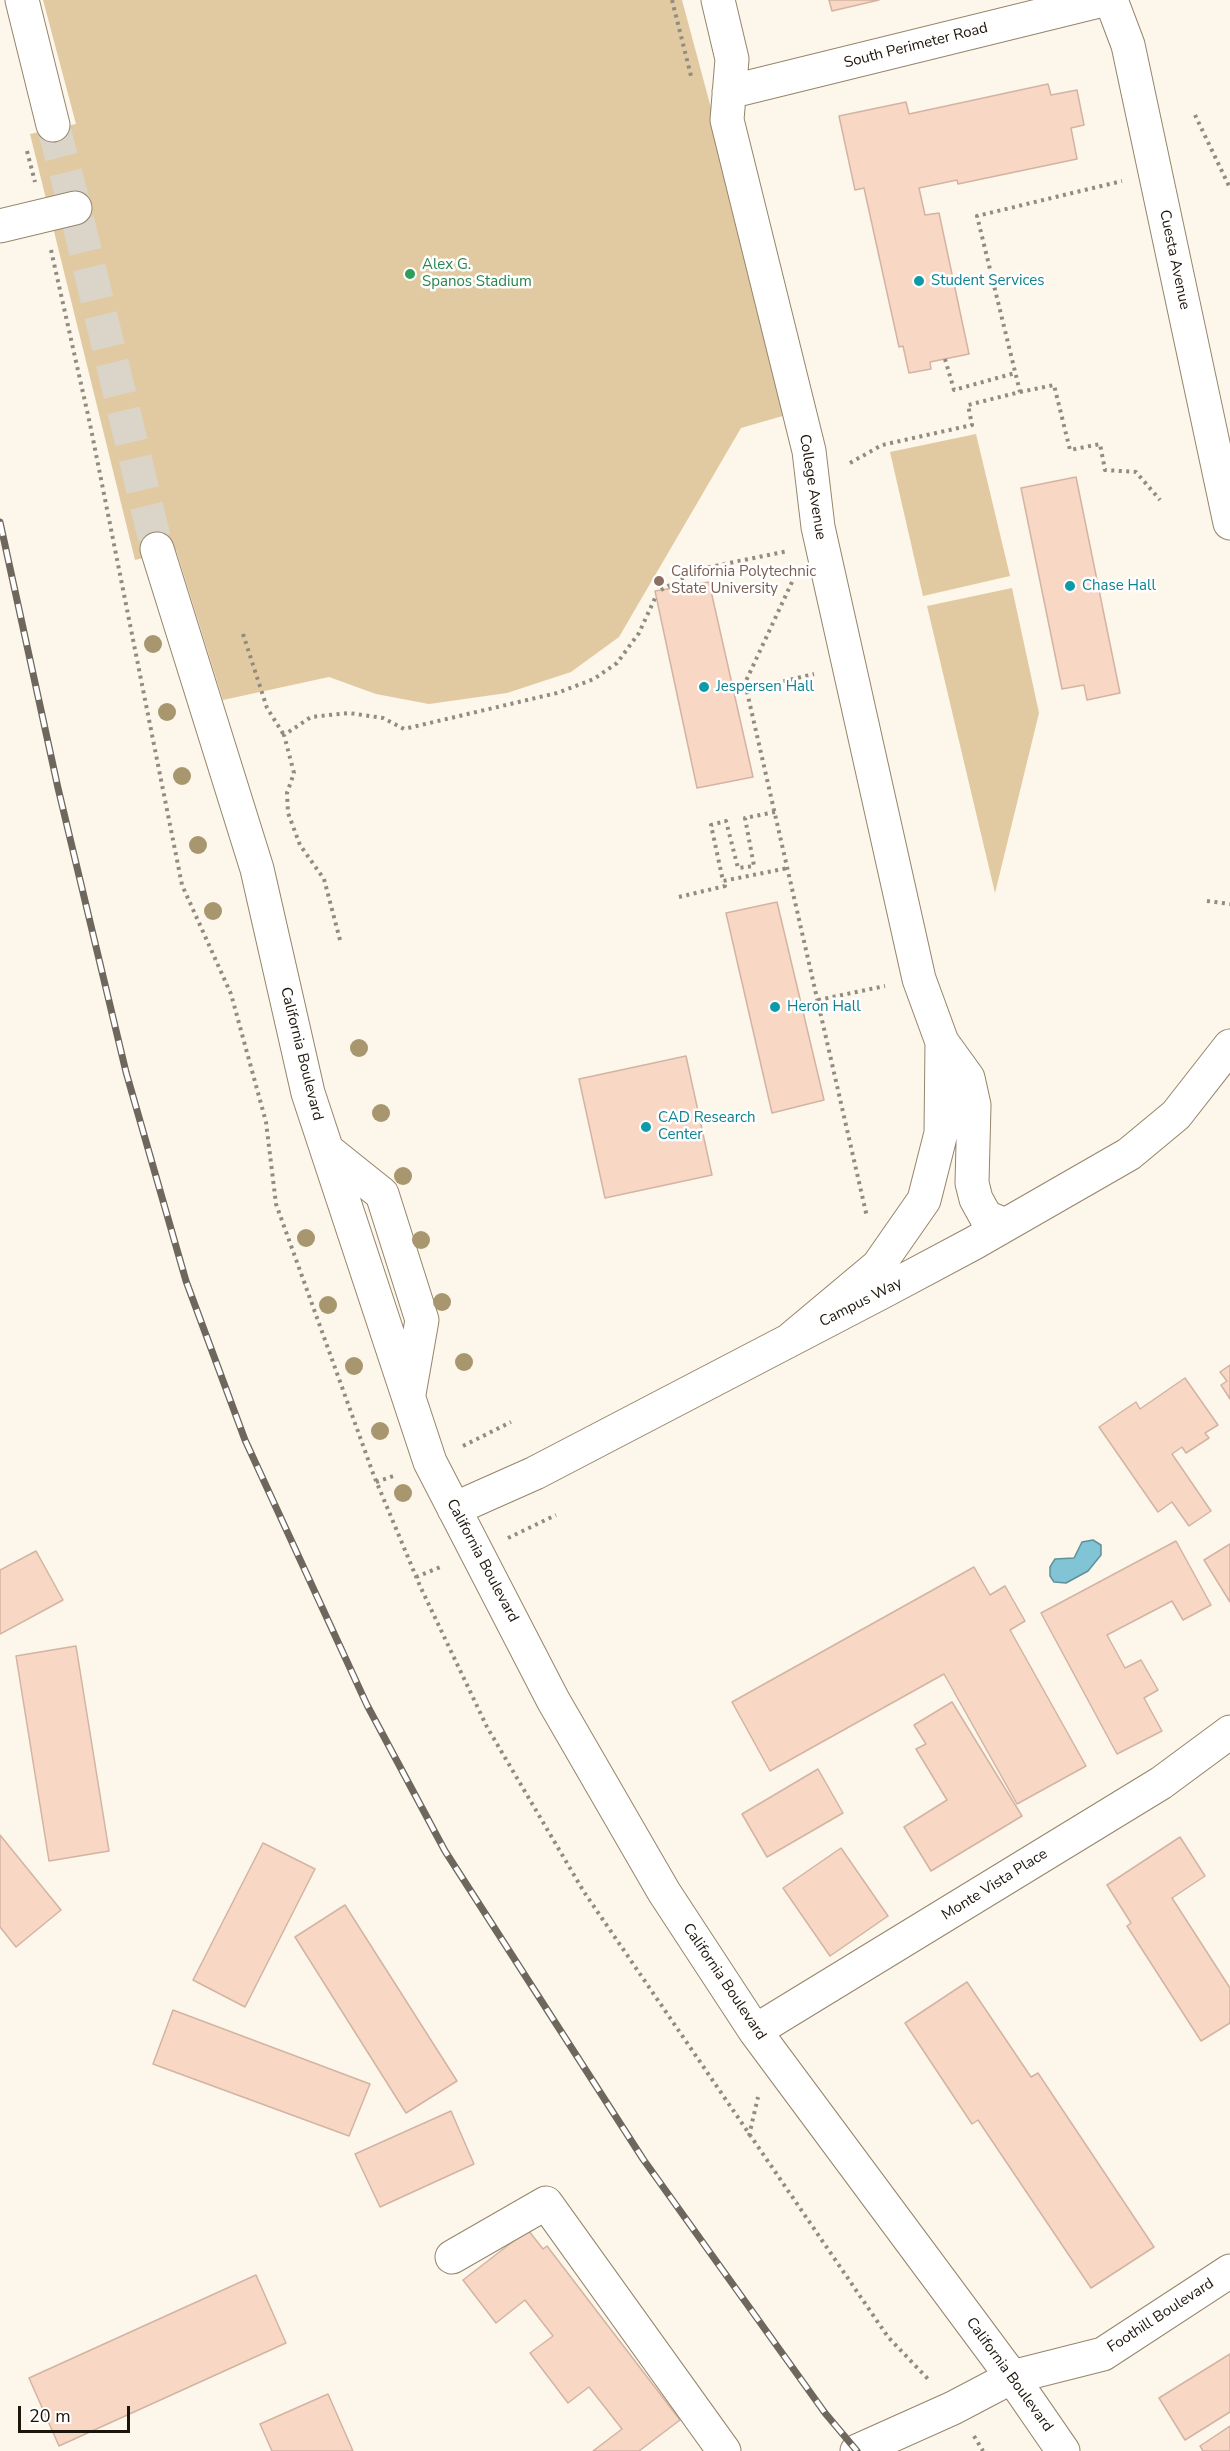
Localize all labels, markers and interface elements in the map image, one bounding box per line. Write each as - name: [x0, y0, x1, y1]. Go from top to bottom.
- street label: South Perimeter Road: [842, 19, 990, 73]
- street label: Cuesta Avenue: [1155, 208, 1193, 312]
- place label: Alex G. Spanos Stadium: [422, 256, 532, 291]
- marker: Alex G. Spanos Stadium: [403, 267, 417, 281]
- place label: Student Services: [931, 272, 1044, 290]
- marker: Student Services: [912, 274, 926, 288]
- street label: College Avenue: [795, 433, 829, 541]
- place label: California Polytechnic State University: [671, 563, 816, 598]
- marker: California Polytechnic State University: [652, 574, 666, 588]
- place label: Chase Hall: [1082, 577, 1156, 595]
- marker: Chase Hall: [1063, 579, 1077, 593]
- place label: Jespersen Hall: [716, 678, 814, 696]
- marker: Jespersen Hall: [697, 680, 711, 694]
- street label: California Boulevard: [276, 986, 326, 1122]
- place label: Heron Hall: [787, 998, 861, 1016]
- marker: Heron Hall: [768, 1000, 782, 1014]
- place label: CAD Research Center: [658, 1109, 755, 1144]
- marker: CAD Research Center: [639, 1120, 653, 1134]
- street label: Campus Way: [817, 1275, 905, 1331]
- street label: California Boulevard: [442, 1496, 522, 1626]
- street label: Monte Vista Place: [939, 1845, 1051, 1925]
- street label: California Boulevard: [678, 1920, 770, 2044]
- street label: Foothill Boulevard: [1104, 2275, 1218, 2357]
- street label: California Boulevard: [962, 2314, 1056, 2436]
- scale bar: [21, 2394, 134, 2432]
- text: 20 m: [29, 2404, 71, 2428]

